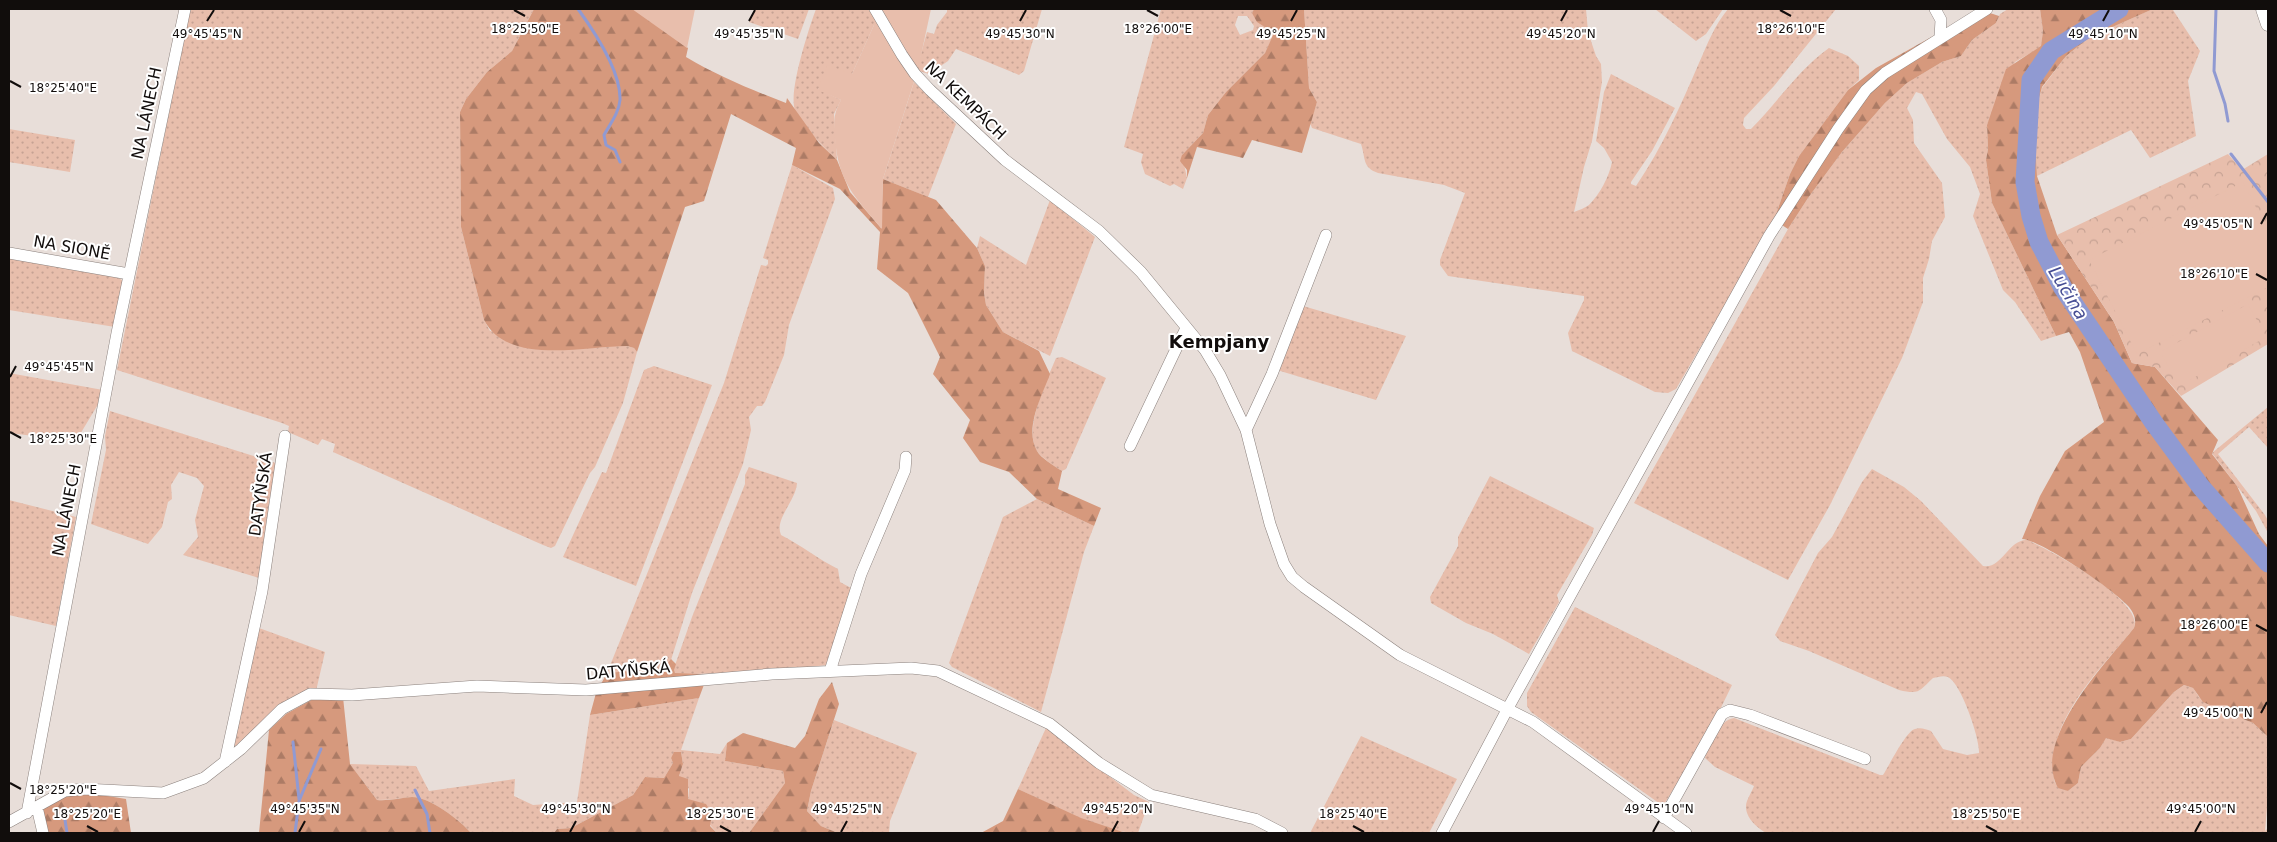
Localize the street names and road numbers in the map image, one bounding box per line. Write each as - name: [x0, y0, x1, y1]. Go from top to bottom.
- street label: NA KEMPÁCH: [921, 57, 1010, 144]
- street label: NA LÁNECH: [127, 65, 166, 161]
- street label: NA SIONĚ: [32, 231, 112, 264]
- street label: DATYŇSKÁ: [245, 451, 276, 537]
- street label: NA LÁNECH: [48, 462, 85, 558]
- street label: DATYŇSKÁ: [585, 657, 671, 684]

